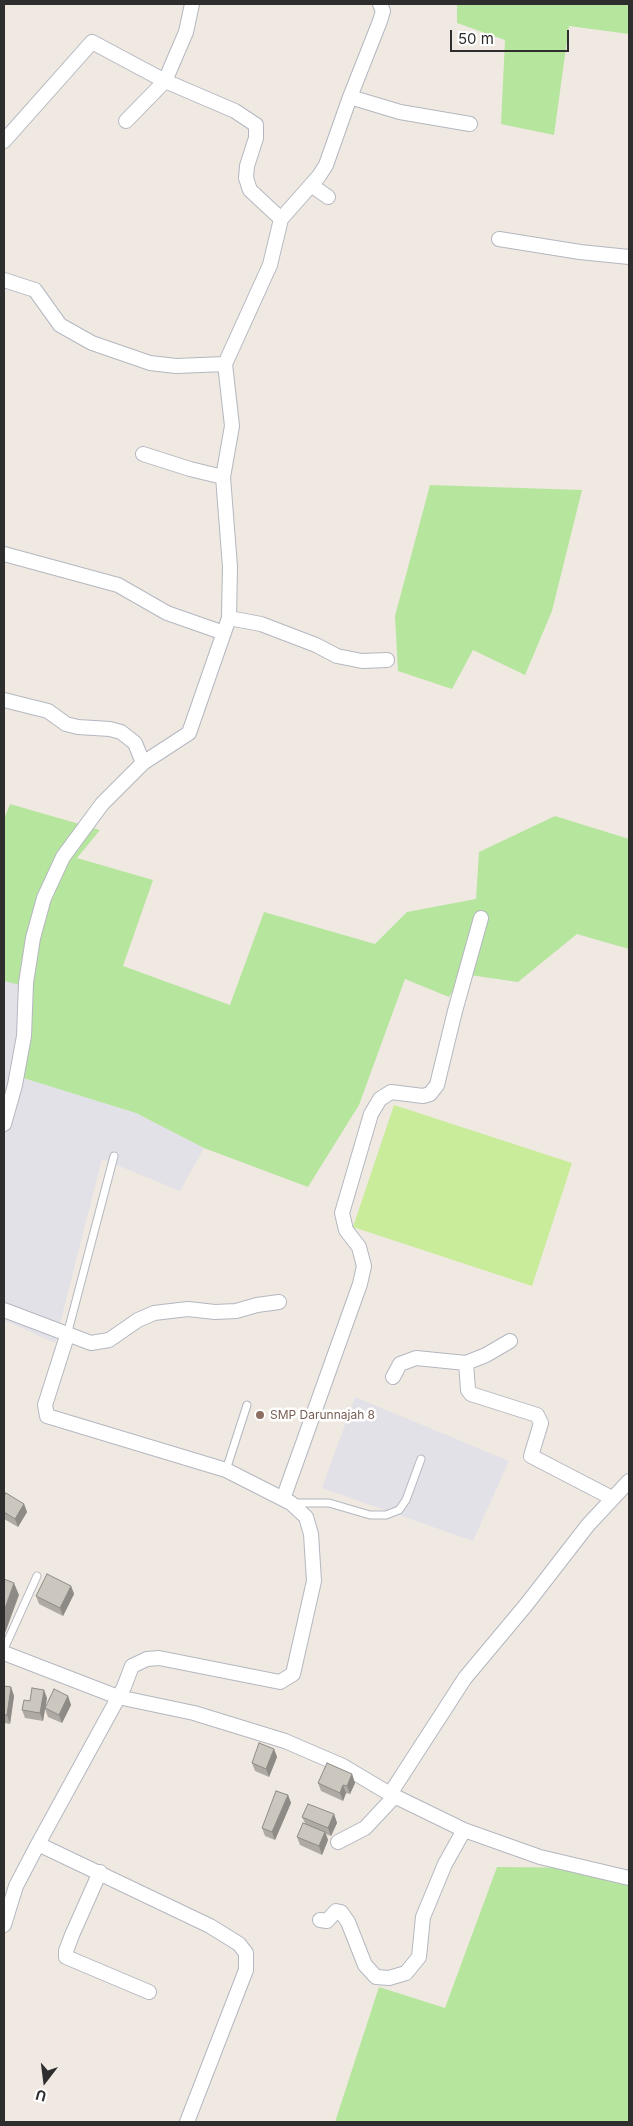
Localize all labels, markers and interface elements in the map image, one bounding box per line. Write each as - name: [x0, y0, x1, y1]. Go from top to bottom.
- scale bar: [453, 20, 572, 52]
- text: 50 m: [458, 29, 494, 48]
- place label: SMP Darunnajah 8: [270, 1408, 375, 1422]
- marker: SMP Darunnajah 8: [254, 1409, 266, 1421]
- north arrow: [20, 2056, 70, 2106]
- text: U: [34, 2086, 48, 2106]

